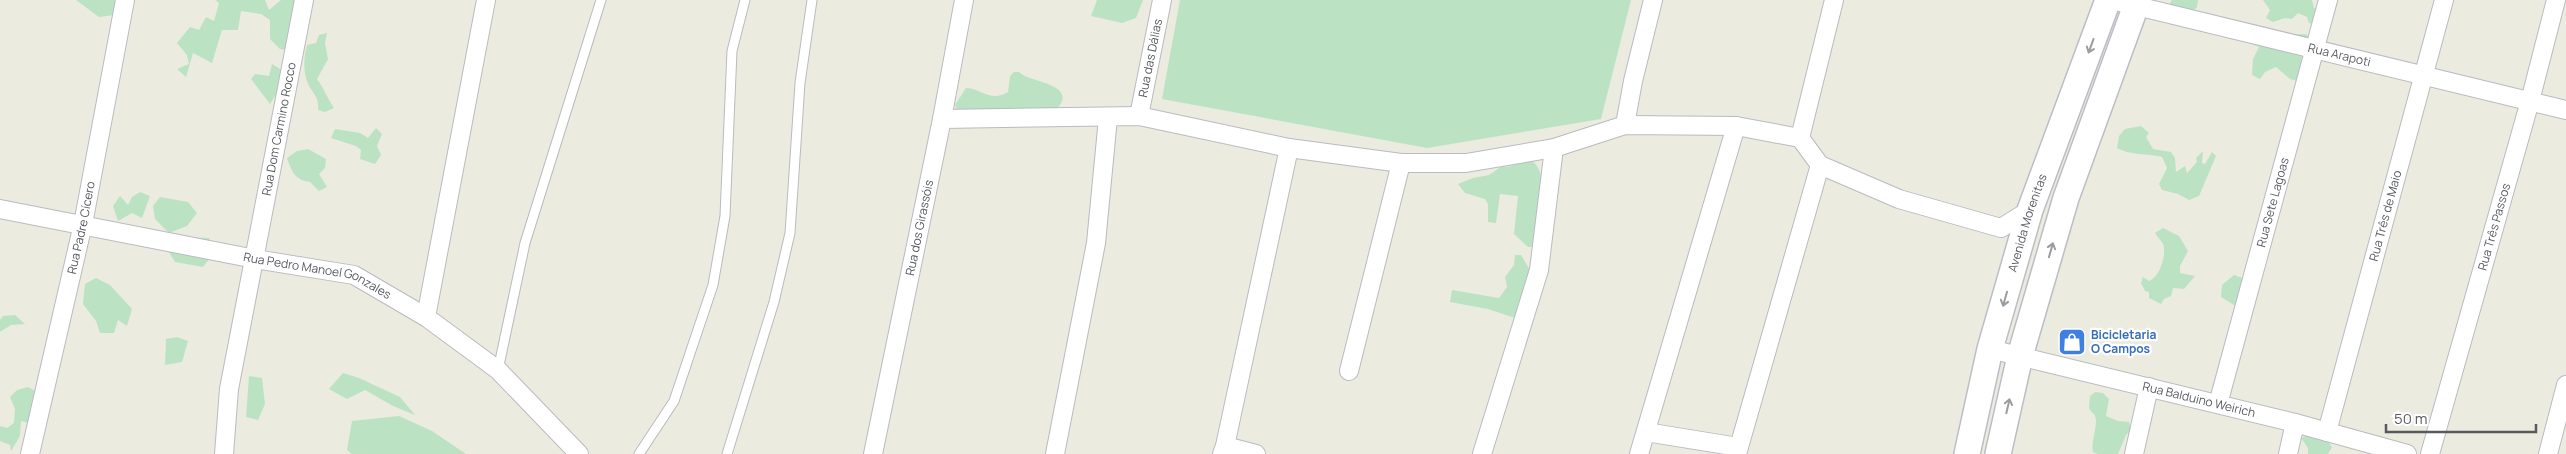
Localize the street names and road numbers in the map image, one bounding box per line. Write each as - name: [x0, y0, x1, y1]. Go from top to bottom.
- street label: Rua das Dálias: [1134, 17, 1166, 99]
- street label: Rua Arapoti: [2306, 39, 2373, 70]
- street label: Rua Dom Carmino Rocco: [257, 61, 300, 197]
- street label: Rua Sete Lagoas: [2252, 155, 2293, 249]
- street label: Rua Três de Maio: [2365, 168, 2406, 263]
- street label: Avenida Morenitas: [2004, 171, 2051, 274]
- street label: Rua dos Girassóis: [901, 178, 937, 277]
- street label: Rua Padre Cícero: [63, 180, 99, 276]
- street label: Rua Três Passos: [2473, 181, 2514, 272]
- street label: Rua Pedro Manoel Gonzales: [242, 248, 395, 303]
- street label: Rua Balduino Weirich: [2141, 377, 2257, 421]

